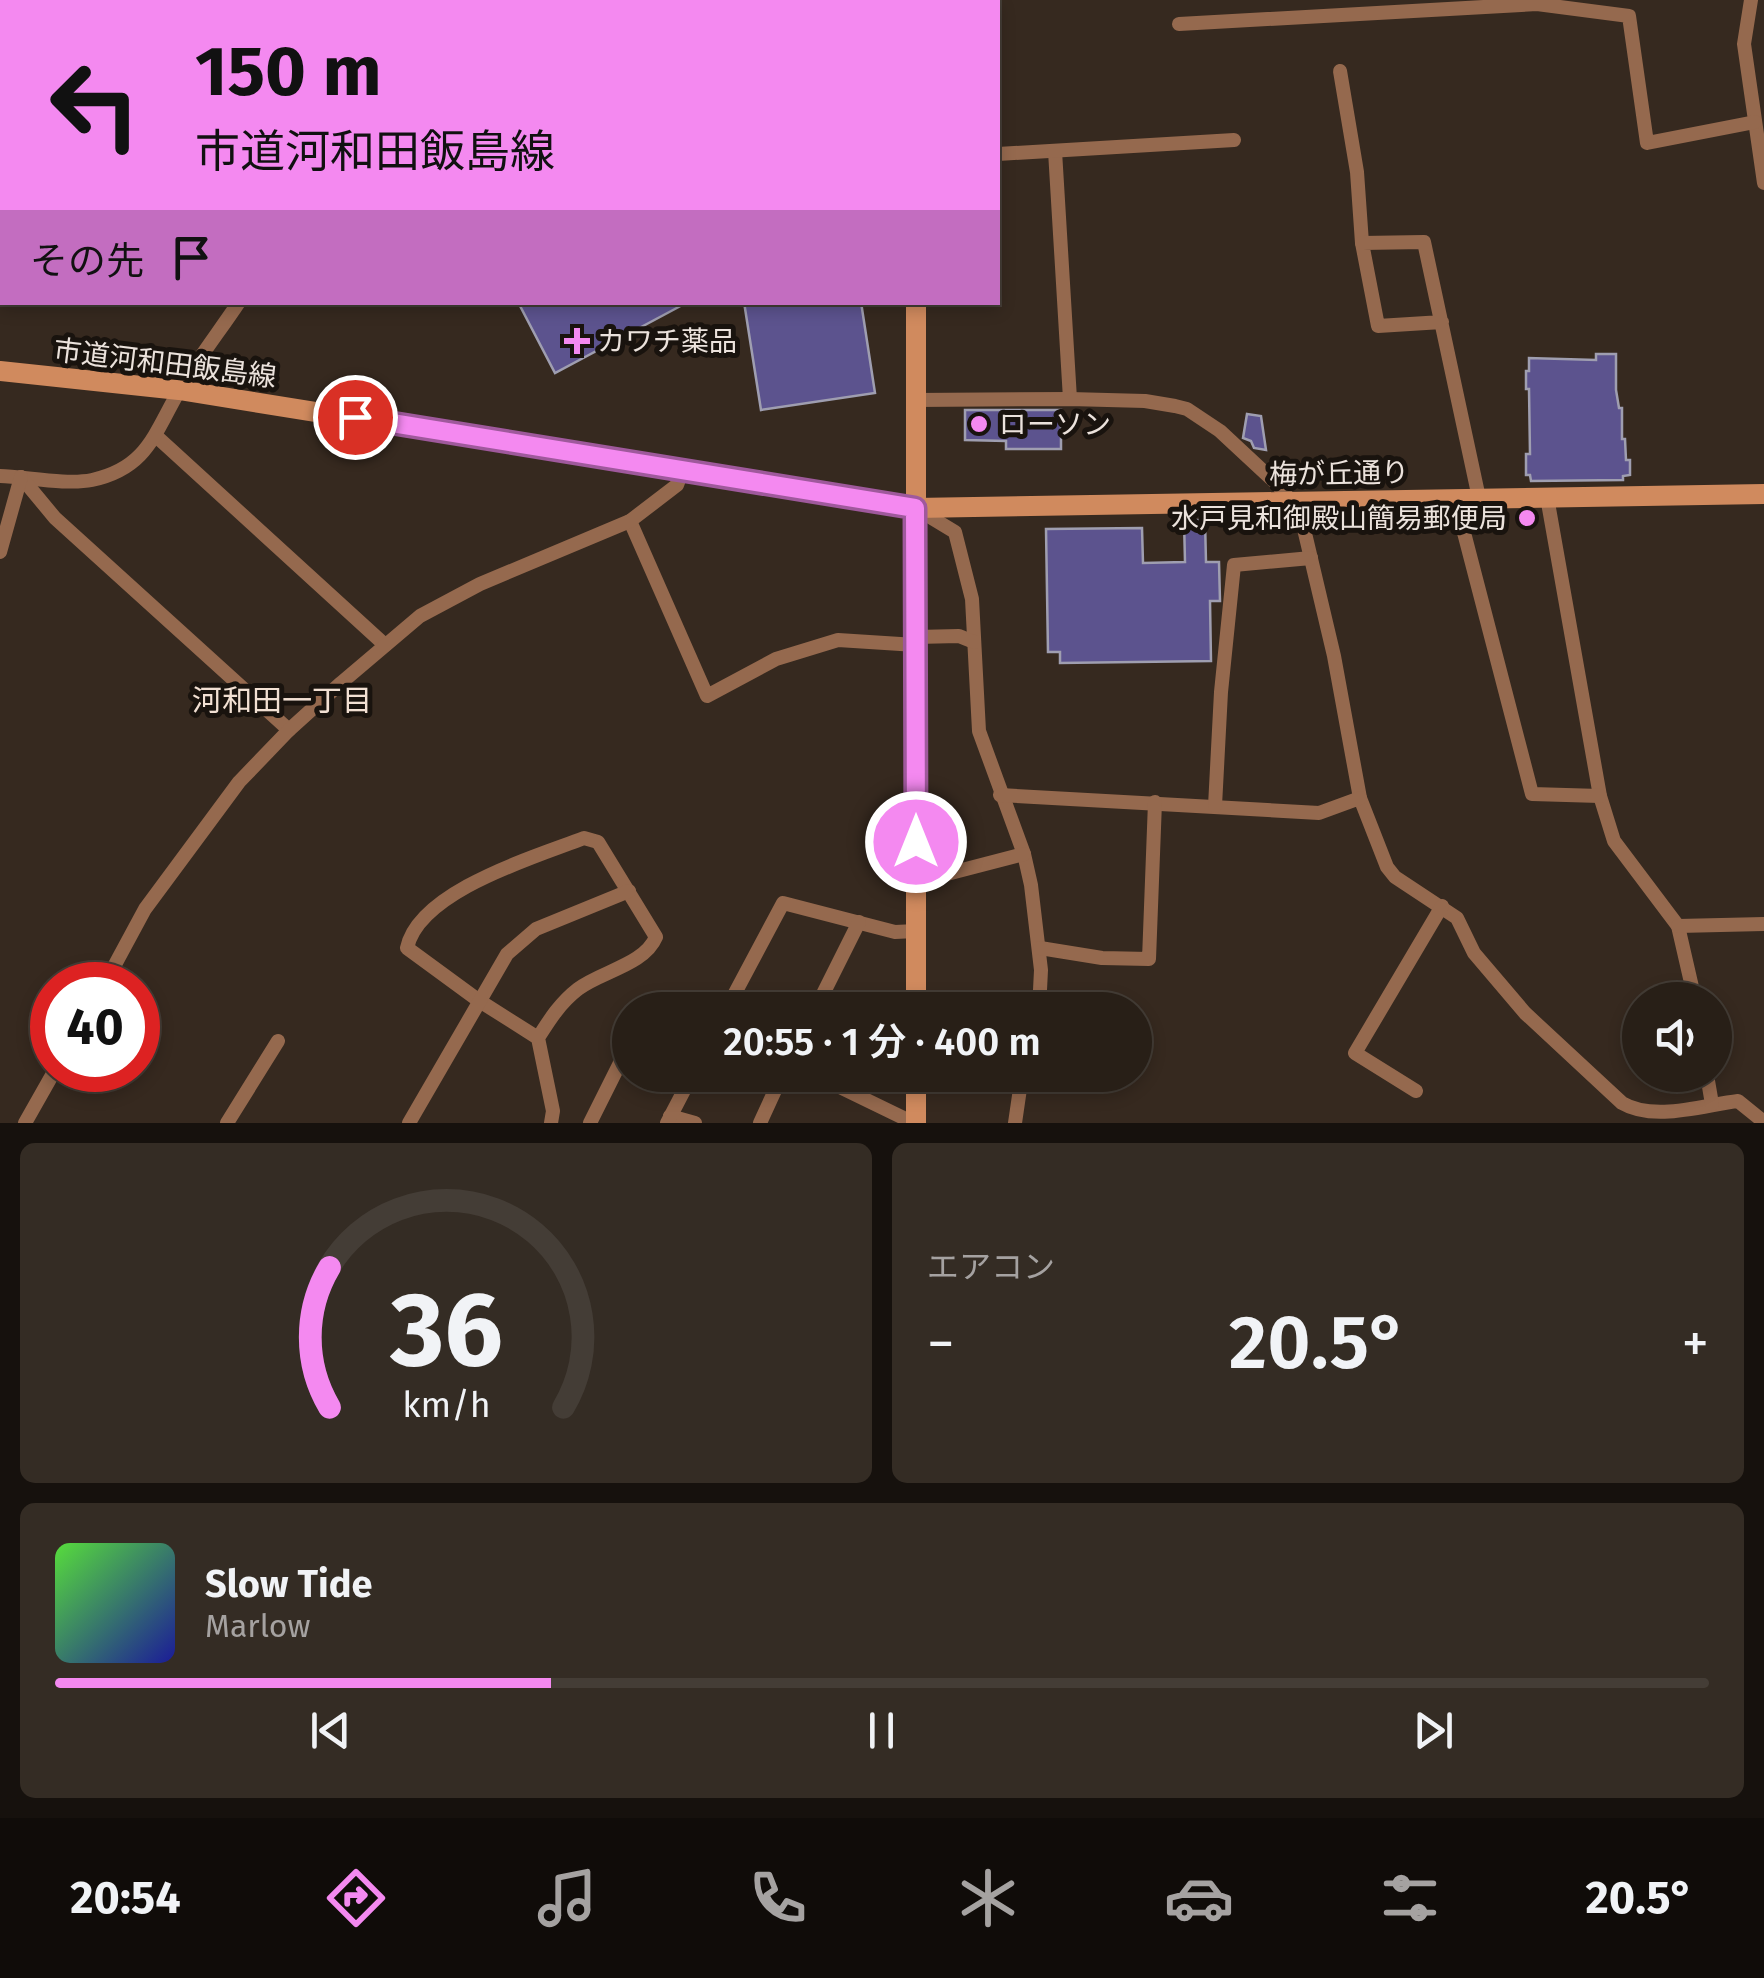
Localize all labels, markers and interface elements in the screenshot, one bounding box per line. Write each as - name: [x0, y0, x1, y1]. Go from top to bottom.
- text: 150 m: [195, 30, 382, 114]
- icon: left: [30, 40, 160, 170]
- text: 市道河和田飯島線: [195, 125, 555, 179]
- icon: arrive: [164, 230, 219, 285]
- text: その先: [30, 238, 144, 284]
- place label: カワチ薬品: [597, 325, 737, 358]
- marker: カワチ薬品: [566, 330, 588, 352]
- street label: 市道河和田飯島線: [52, 333, 278, 394]
- pin: [313, 375, 398, 460]
- icon: arrive: [328, 390, 383, 445]
- place label: ローソン: [999, 408, 1111, 441]
- marker: ローソン: [968, 413, 990, 435]
- street label: 梅が丘通り: [1269, 456, 1409, 491]
- place label: 水戸見和御殿山簡易郵便局: [1171, 502, 1507, 535]
- marker: 水戸見和御殿山簡易郵便局: [1516, 507, 1538, 529]
- district label: 河和田一丁目: [192, 683, 372, 719]
- position arrow: [864, 790, 968, 894]
- speed limit sign: 40: [30, 962, 160, 1092]
- map controls: [1622, 982, 1732, 1092]
- button: sound: [1622, 982, 1732, 1092]
- text: 20:55 · 1 分 · 400 m: [723, 1019, 1041, 1065]
- text: エアコン: [927, 1248, 1055, 1286]
- text: 36: [389, 1268, 502, 1393]
- text: 20.5°: [1229, 1298, 1407, 1388]
- text: −: [927, 1311, 955, 1377]
- text: +: [1682, 1311, 1709, 1377]
- text: km/h: [402, 1384, 490, 1426]
- text: Slow Tide: [205, 1561, 373, 1607]
- text: Marlow: [205, 1607, 311, 1645]
- icon: previous: [303, 1703, 358, 1758]
- icon: pause: [854, 1703, 909, 1758]
- icon: next: [1406, 1703, 1461, 1758]
- icon: directions: [321, 1863, 391, 1933]
- icon: music: [532, 1863, 602, 1933]
- icon: phone: [743, 1863, 813, 1933]
- icon: climate: [953, 1863, 1023, 1933]
- icon: car: [1164, 1863, 1234, 1933]
- icon: filters: [1375, 1863, 1445, 1933]
- text: 20:54: [70, 1871, 181, 1925]
- text: 20.5°: [1586, 1871, 1694, 1925]

